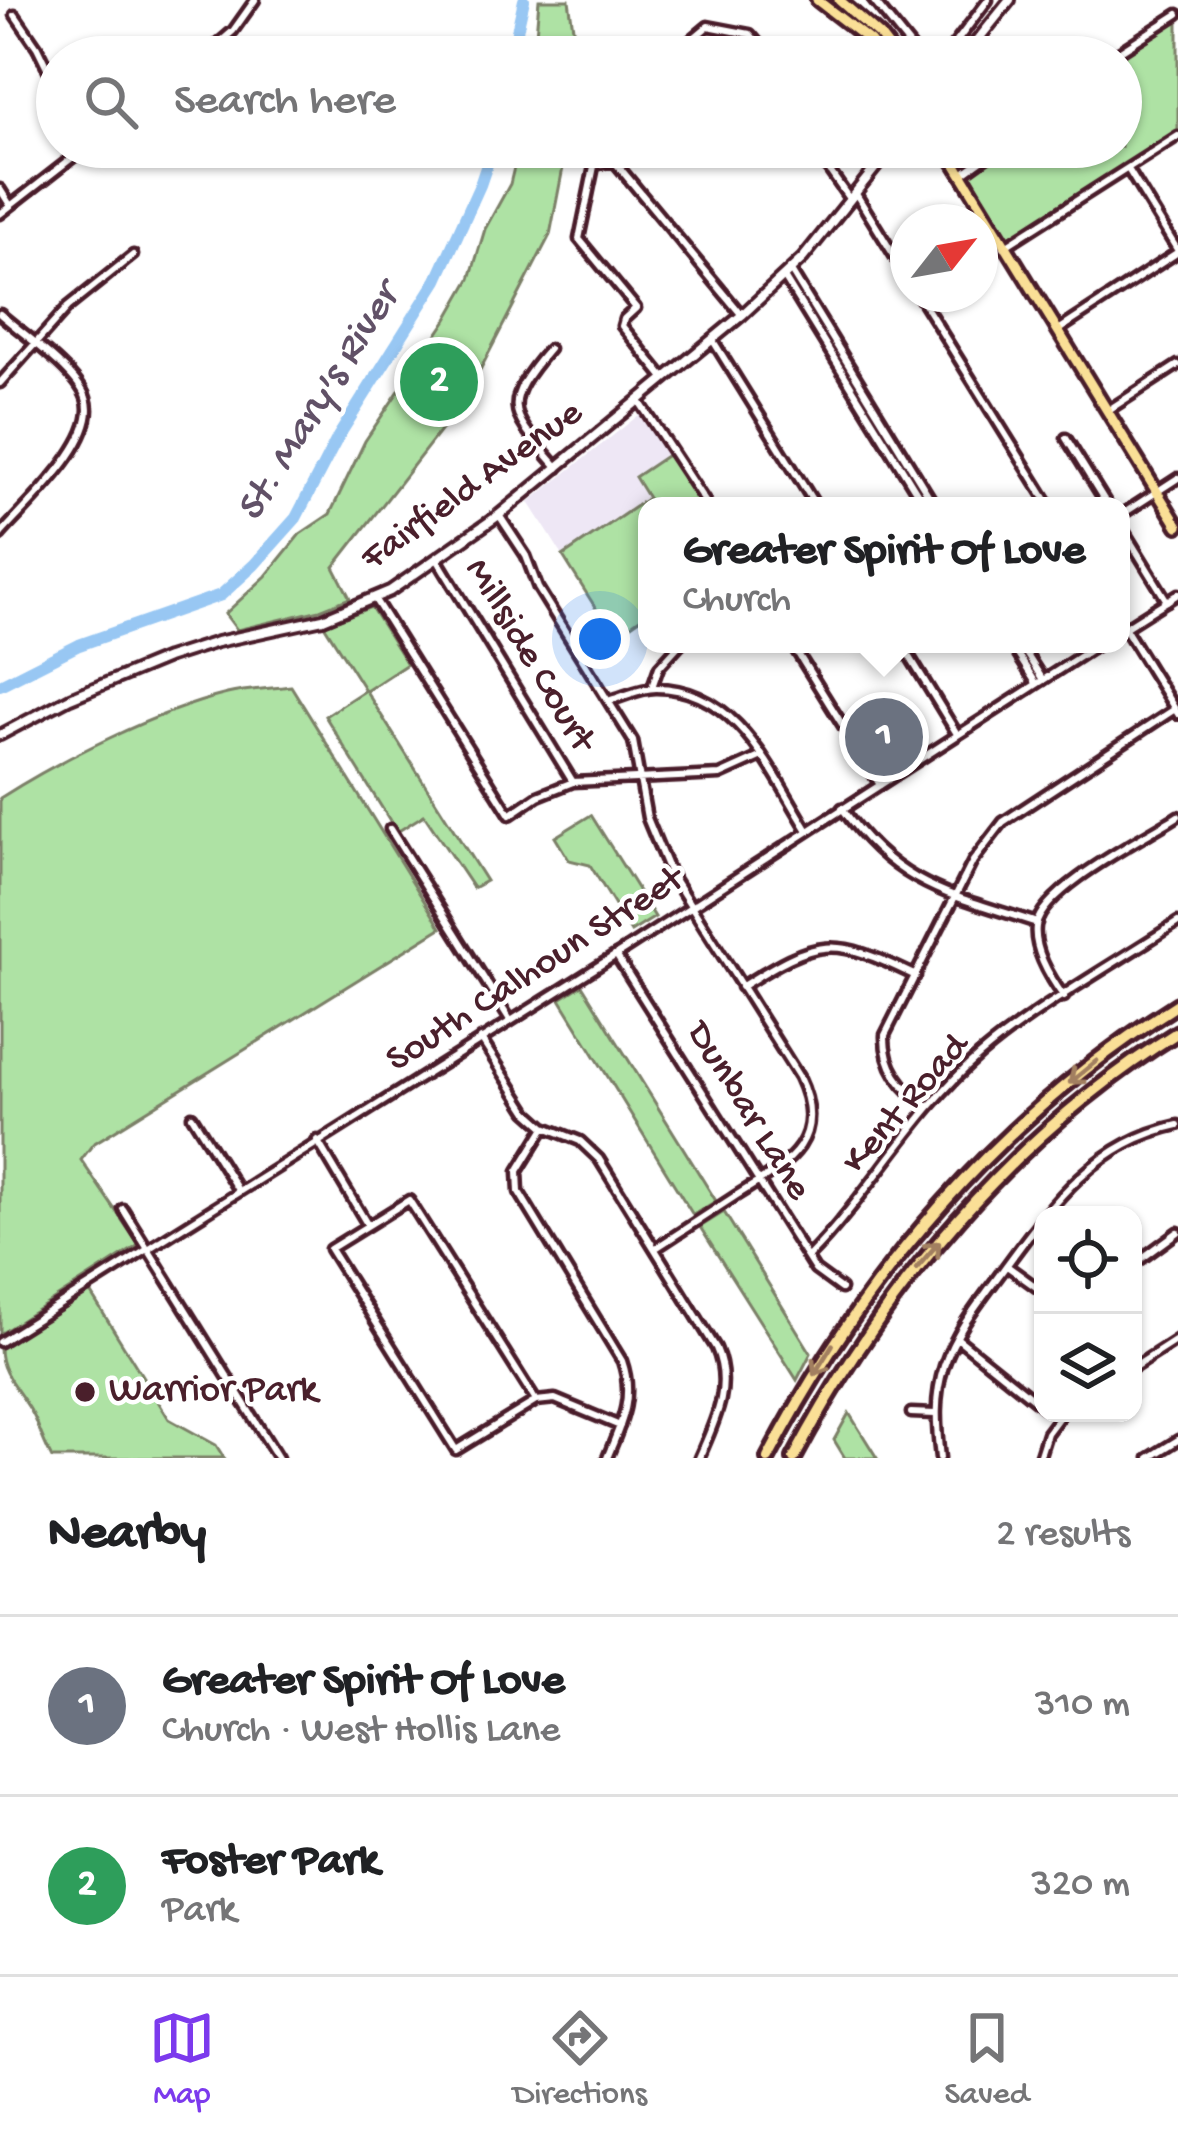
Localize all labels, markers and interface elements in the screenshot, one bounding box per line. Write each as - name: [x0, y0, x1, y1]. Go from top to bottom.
- search box: [36, 36, 1142, 168]
- icon: search: [78, 69, 144, 135]
- text: Search here: [174, 76, 396, 129]
- north arrow: [890, 204, 998, 312]
- water label: St. Mary's River: [228, 270, 417, 531]
- pin: 2: [400, 337, 478, 427]
- street label: Fairfield Avenue: [353, 391, 593, 583]
- popup: [638, 497, 1130, 653]
- text: Greater Spirit Of Love: [683, 526, 1085, 579]
- street label: Millside Court: [452, 551, 605, 764]
- text: Church: [683, 579, 791, 625]
- your location: [570, 609, 630, 669]
- pin: 1: [845, 692, 923, 782]
- street label: South Calhoun Street: [379, 856, 696, 1084]
- street label: Dunbar Lane: [672, 1012, 821, 1211]
- street label: Kent Road: [834, 1023, 982, 1184]
- one-way arrow: [1068, 1058, 1099, 1085]
- map controls: [1034, 1206, 1142, 1422]
- button: locate: [1034, 1206, 1142, 1314]
- one-way arrow: [913, 1241, 941, 1271]
- button: layers: [1034, 1314, 1142, 1422]
- one-way arrow: [811, 1343, 835, 1377]
- place label: Warrior Park: [109, 1369, 321, 1415]
- marker: Warrior Park: [72, 1379, 98, 1405]
- text: Nearby: [48, 1506, 206, 1566]
- text: 2 results: [996, 1513, 1130, 1559]
- text: Greater Spirit Of Love: [162, 1656, 565, 1709]
- text: 1: [79, 1683, 95, 1729]
- text: 310 m: [1035, 1683, 1130, 1729]
- text: Church · West Hollis Lane: [162, 1709, 560, 1755]
- text: Foster Park: [162, 1836, 379, 1889]
- text: 2: [77, 1863, 97, 1909]
- text: 320 m: [1032, 1863, 1130, 1909]
- text: Park: [162, 1889, 236, 1935]
- tab: Map: [149, 2005, 215, 2115]
- tab: Directions: [513, 2005, 647, 2115]
- tab: Saved: [945, 2005, 1029, 2115]

